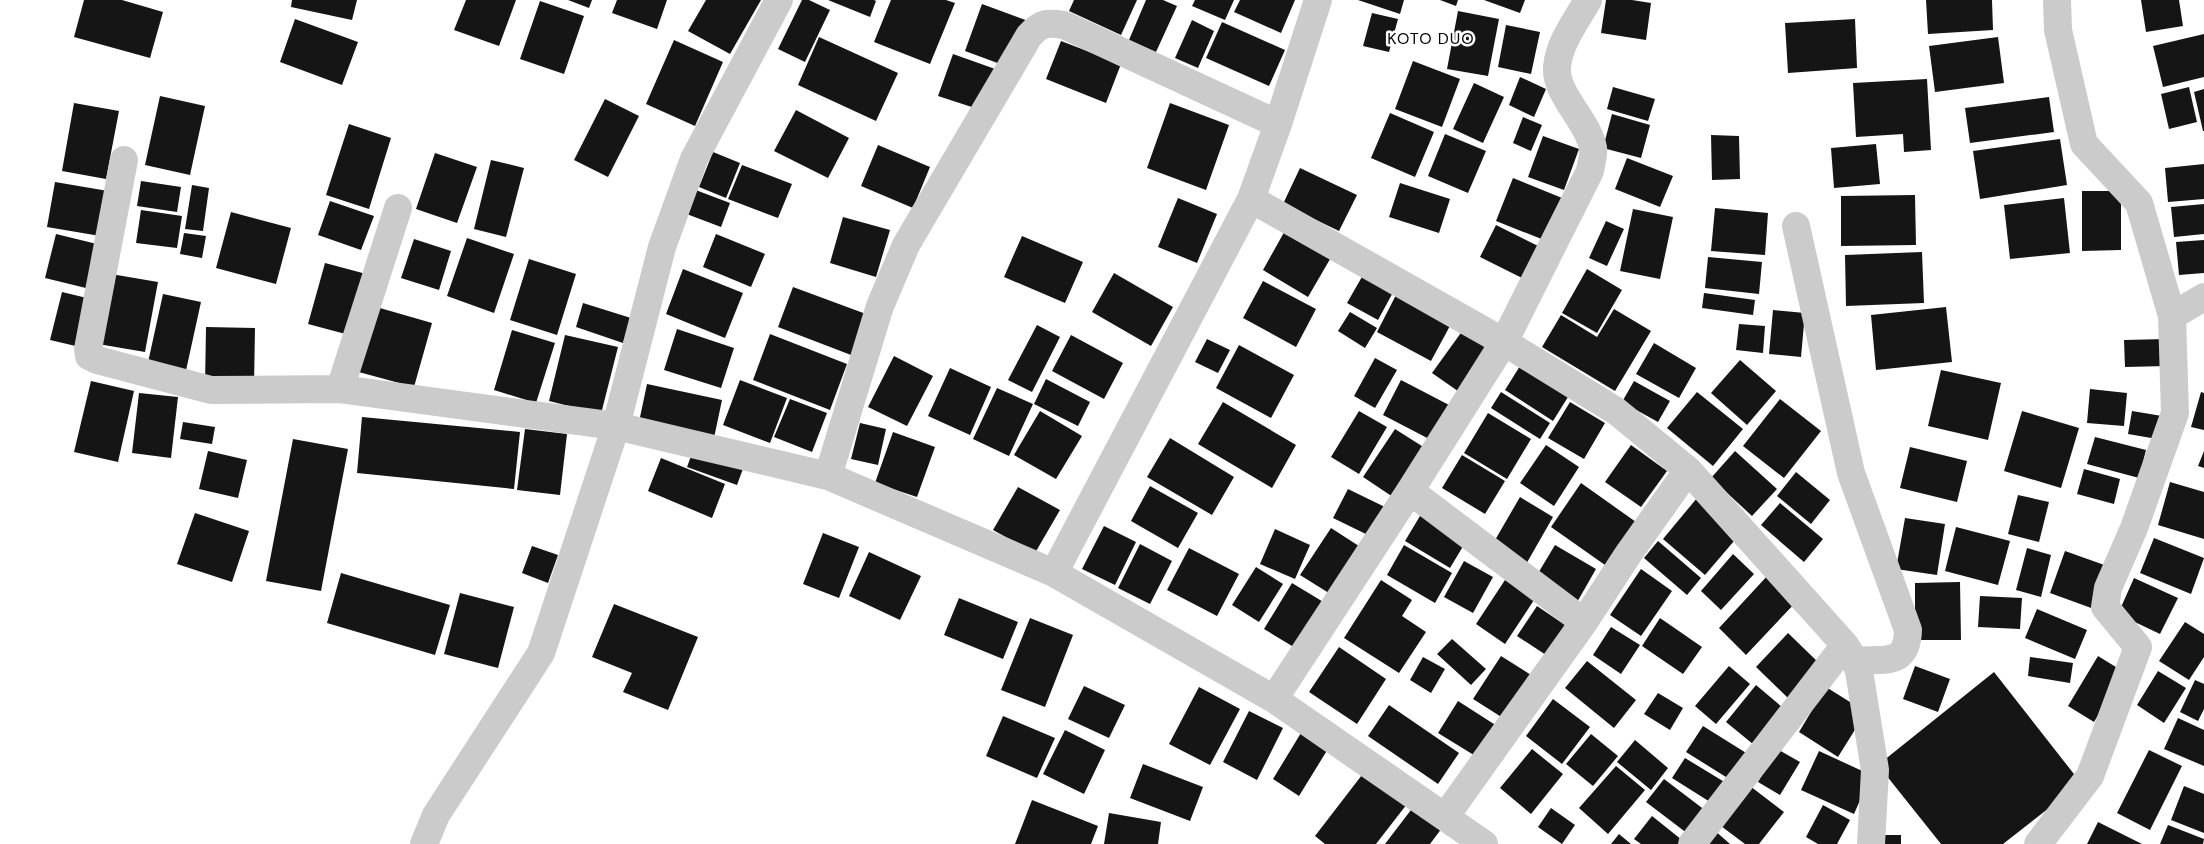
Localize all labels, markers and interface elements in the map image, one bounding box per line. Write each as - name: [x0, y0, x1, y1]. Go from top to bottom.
- district label: KOTO DUO: [1387, 28, 1475, 49]

